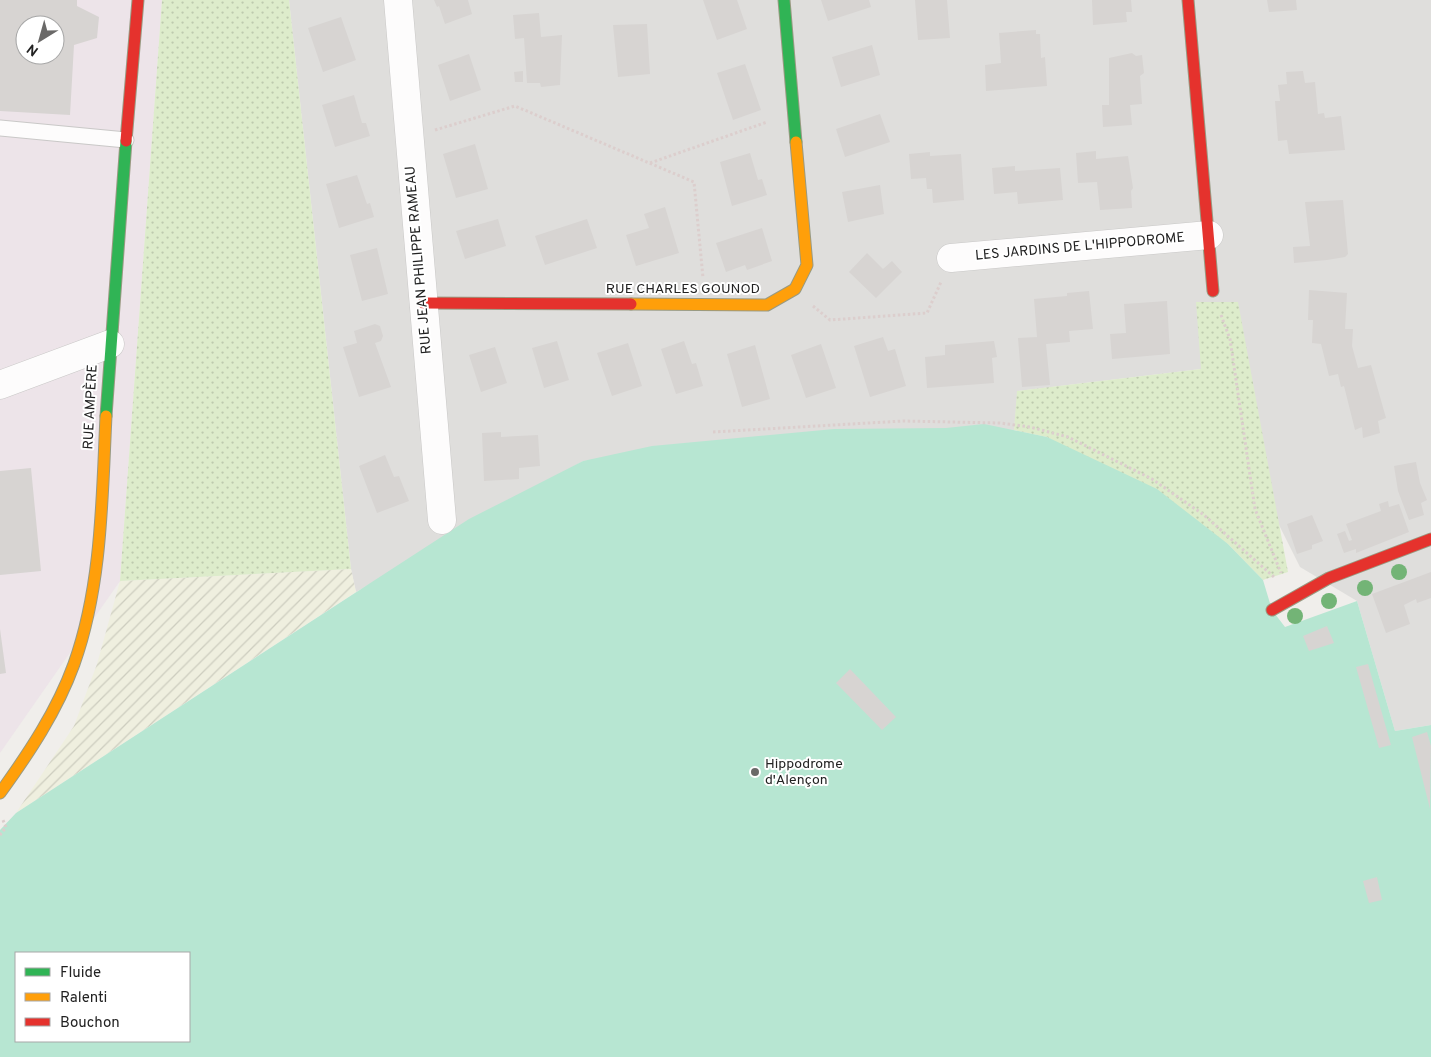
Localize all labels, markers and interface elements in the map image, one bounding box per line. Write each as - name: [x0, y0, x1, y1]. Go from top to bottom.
- north arrow: [15, 15, 65, 65]
- text: N: [24, 39, 42, 59]
- street label: RUE JEAN PHILIPPE RAMEAU: [402, 165, 436, 355]
- street label: LES JARDINS DE L'HIPPODROME: [974, 229, 1186, 265]
- street label: RUE CHARLES GOUNOD: [606, 281, 760, 298]
- street label: RUE AMPÈRE: [79, 364, 102, 450]
- place label: Hippodrome d'Alençon: [765, 756, 843, 789]
- marker: Hippodrome d'Alençon: [749, 766, 761, 778]
- legend: [15, 952, 190, 1042]
- text: Fluide: [60, 964, 101, 983]
- text: Ralenti: [60, 989, 107, 1008]
- text: Bouchon: [60, 1014, 120, 1033]

